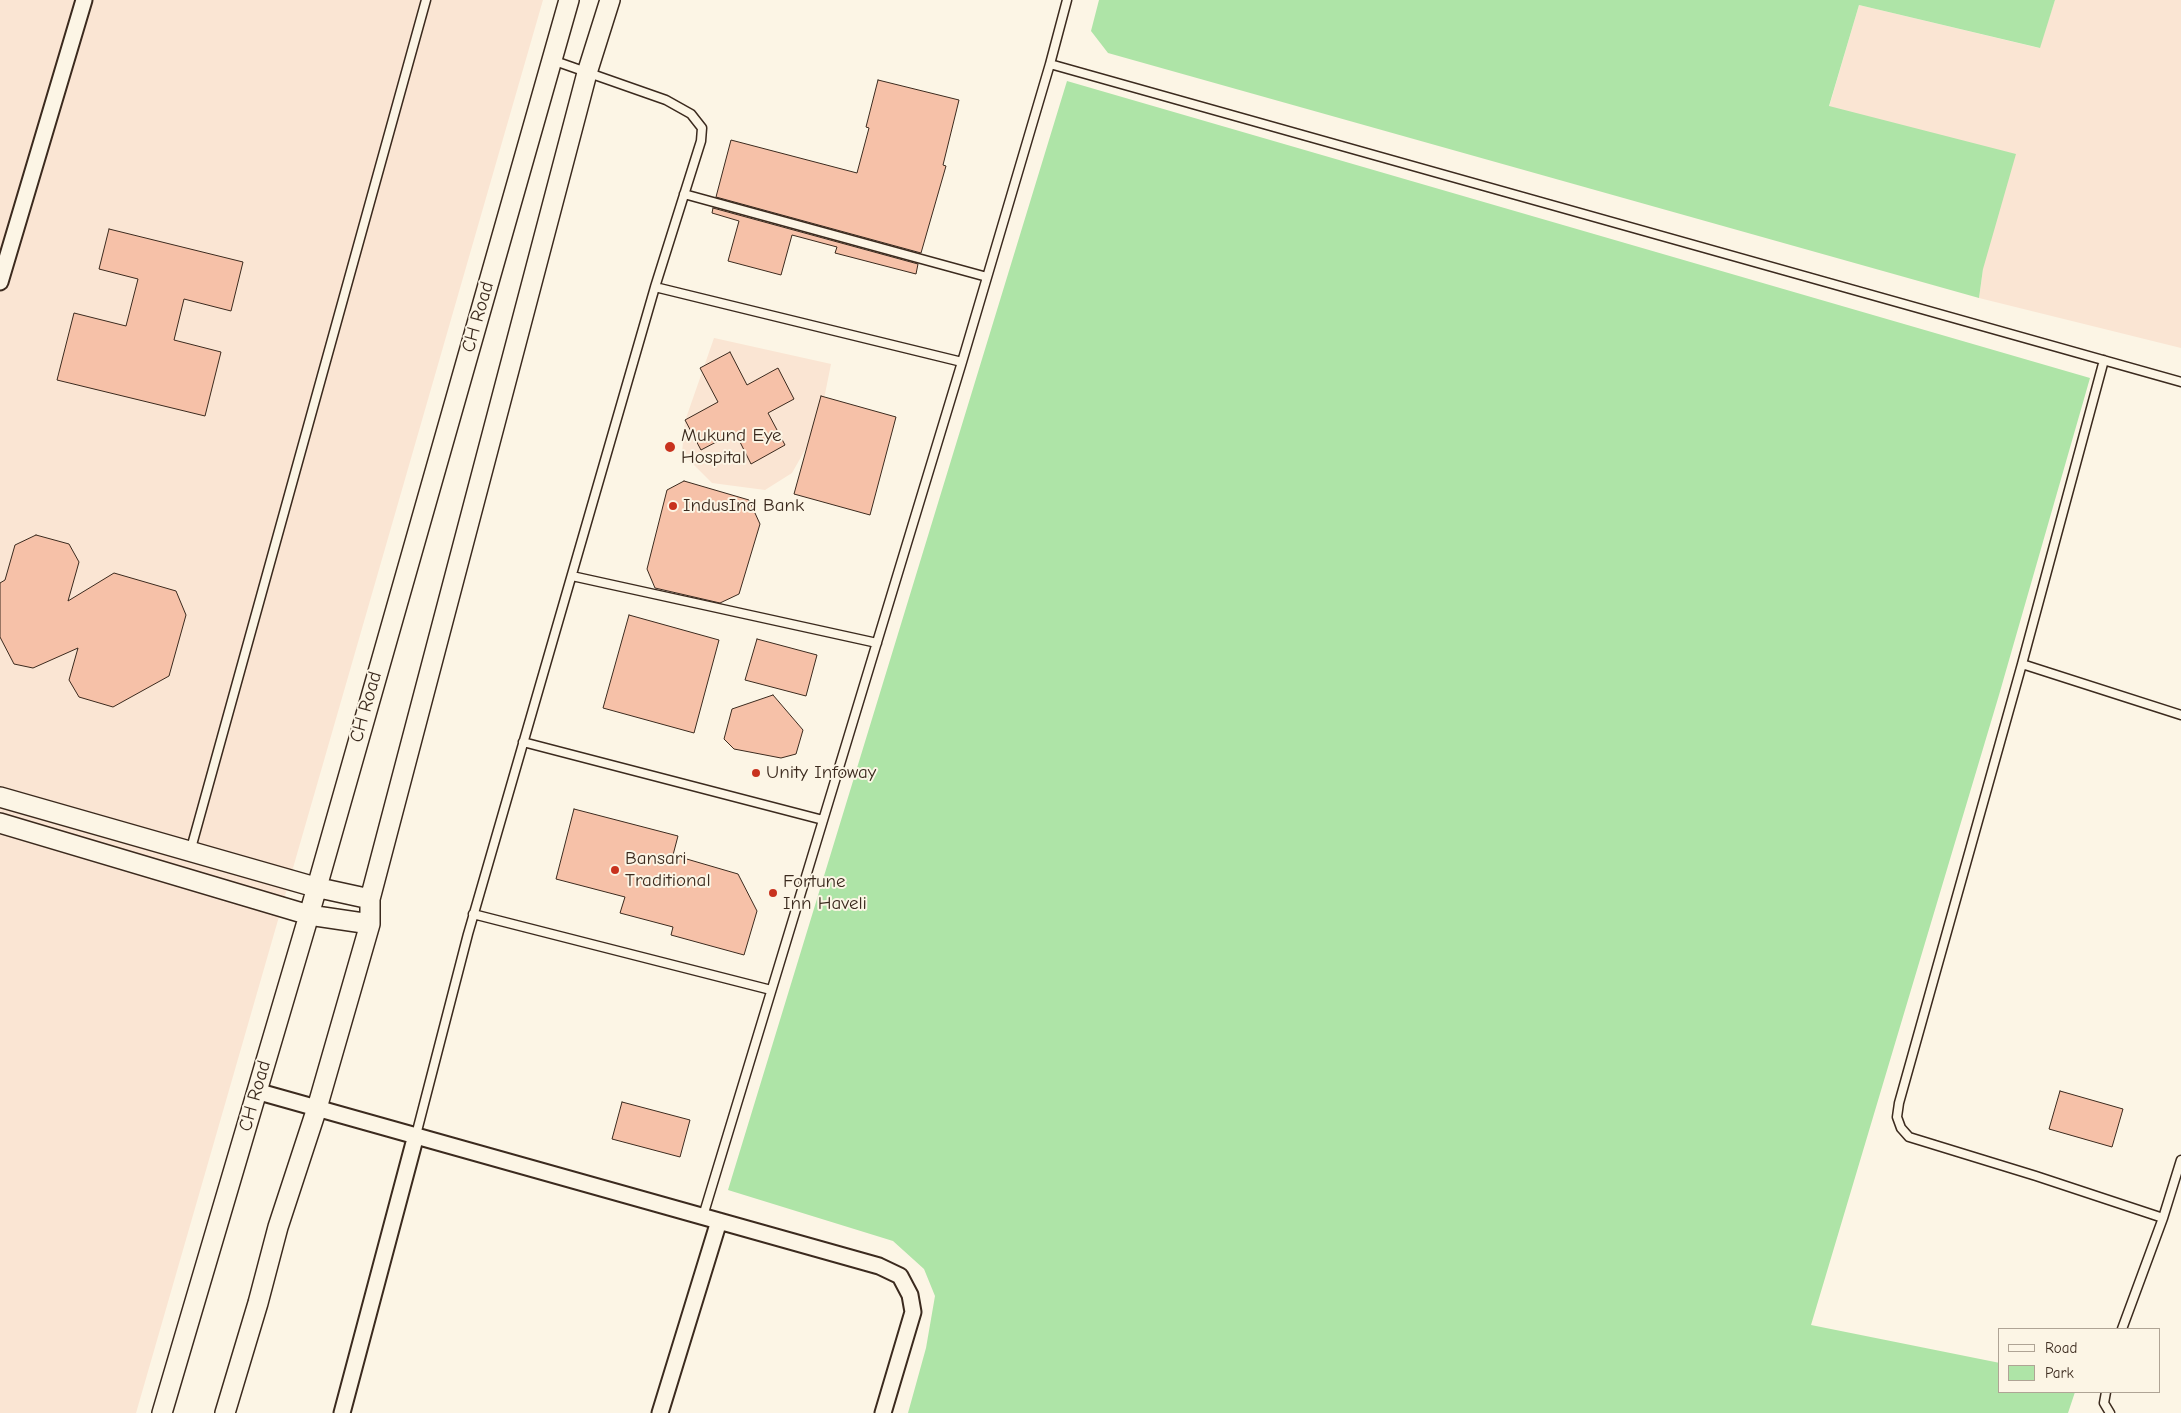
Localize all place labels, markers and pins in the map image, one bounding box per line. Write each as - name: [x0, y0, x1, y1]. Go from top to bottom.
- place label: Mukund Eye Hospital: [681, 425, 782, 469]
- marker: Mukund Eye Hospital: [663, 440, 677, 454]
- place label: IndusInd Bank: [683, 495, 804, 517]
- marker: IndusInd Bank: [667, 500, 679, 512]
- place label: Unity Infoway: [766, 762, 876, 784]
- marker: Unity Infoway: [750, 767, 762, 779]
- place label: Bansari Traditional: [625, 848, 711, 892]
- marker: Bansari Traditional: [609, 864, 621, 876]
- place label: Fortune Inn Haveli: [783, 871, 867, 915]
- marker: Fortune Inn Haveli: [767, 887, 779, 899]

